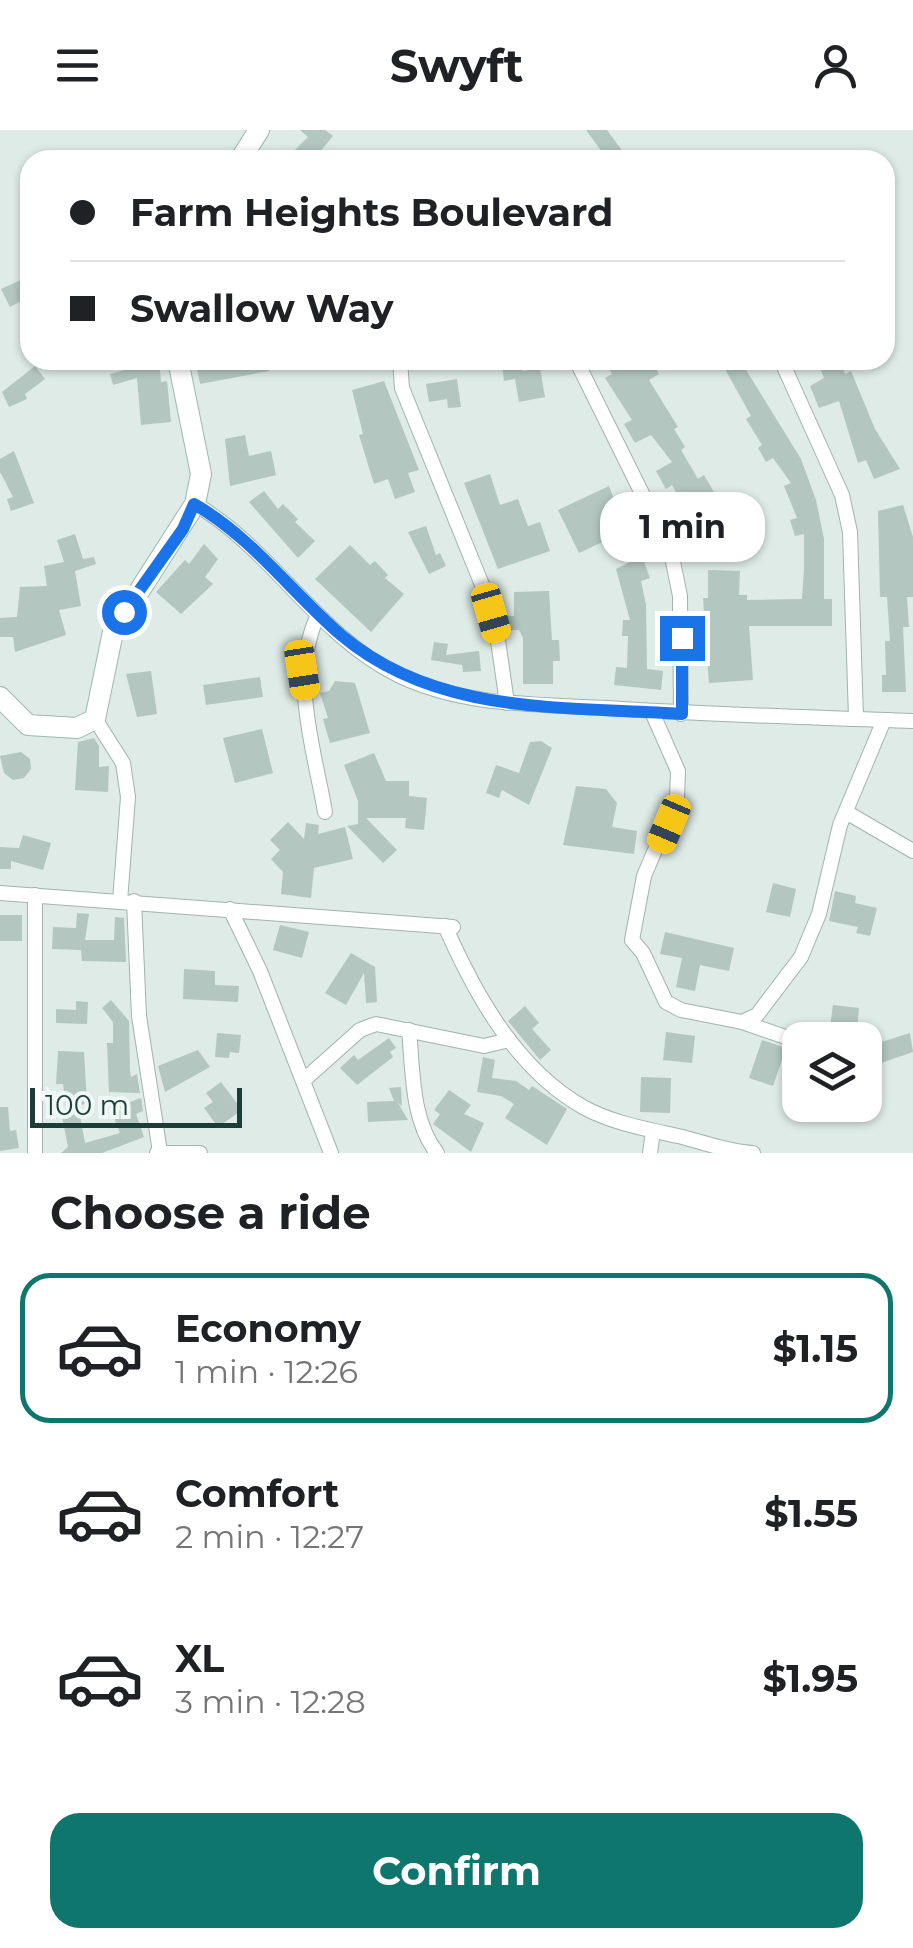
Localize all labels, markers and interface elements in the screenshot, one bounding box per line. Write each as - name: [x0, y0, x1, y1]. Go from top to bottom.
- icon: menu: [50, 38, 105, 93]
- text: Swyft: [390, 38, 523, 93]
- icon: person: [808, 38, 863, 93]
- text: Farm Heights Boulevard: [130, 189, 613, 236]
- text: Swallow Way: [130, 285, 394, 332]
- callout: 1 min: [600, 493, 764, 563]
- text: 1 min: [639, 507, 726, 546]
- car: [468, 580, 514, 646]
- route start: [102, 590, 147, 635]
- route end: [660, 616, 705, 661]
- car: [282, 638, 322, 702]
- car: [643, 791, 695, 857]
- map controls: [782, 1022, 882, 1122]
- button: layers: [782, 1022, 882, 1122]
- scale bar: [30, 1083, 242, 1128]
- text: 100 m: [45, 1088, 129, 1122]
- text: Choose a ride: [50, 1185, 371, 1240]
- icon: car: [55, 1303, 145, 1393]
- text: Economy: [175, 1305, 361, 1352]
- text: $1.15: [772, 1325, 858, 1372]
- text: 1 min · 12:26: [175, 1352, 358, 1391]
- icon: car: [55, 1468, 145, 1558]
- text: Comfort: [175, 1470, 339, 1517]
- text: $1.55: [764, 1490, 858, 1537]
- text: 2 min · 12:27: [175, 1517, 364, 1556]
- icon: car: [55, 1633, 145, 1723]
- text: XL: [175, 1635, 224, 1682]
- text: $1.95: [762, 1655, 858, 1702]
- text: 3 min · 12:28: [175, 1682, 366, 1721]
- button: Confirm: [50, 1813, 863, 1928]

